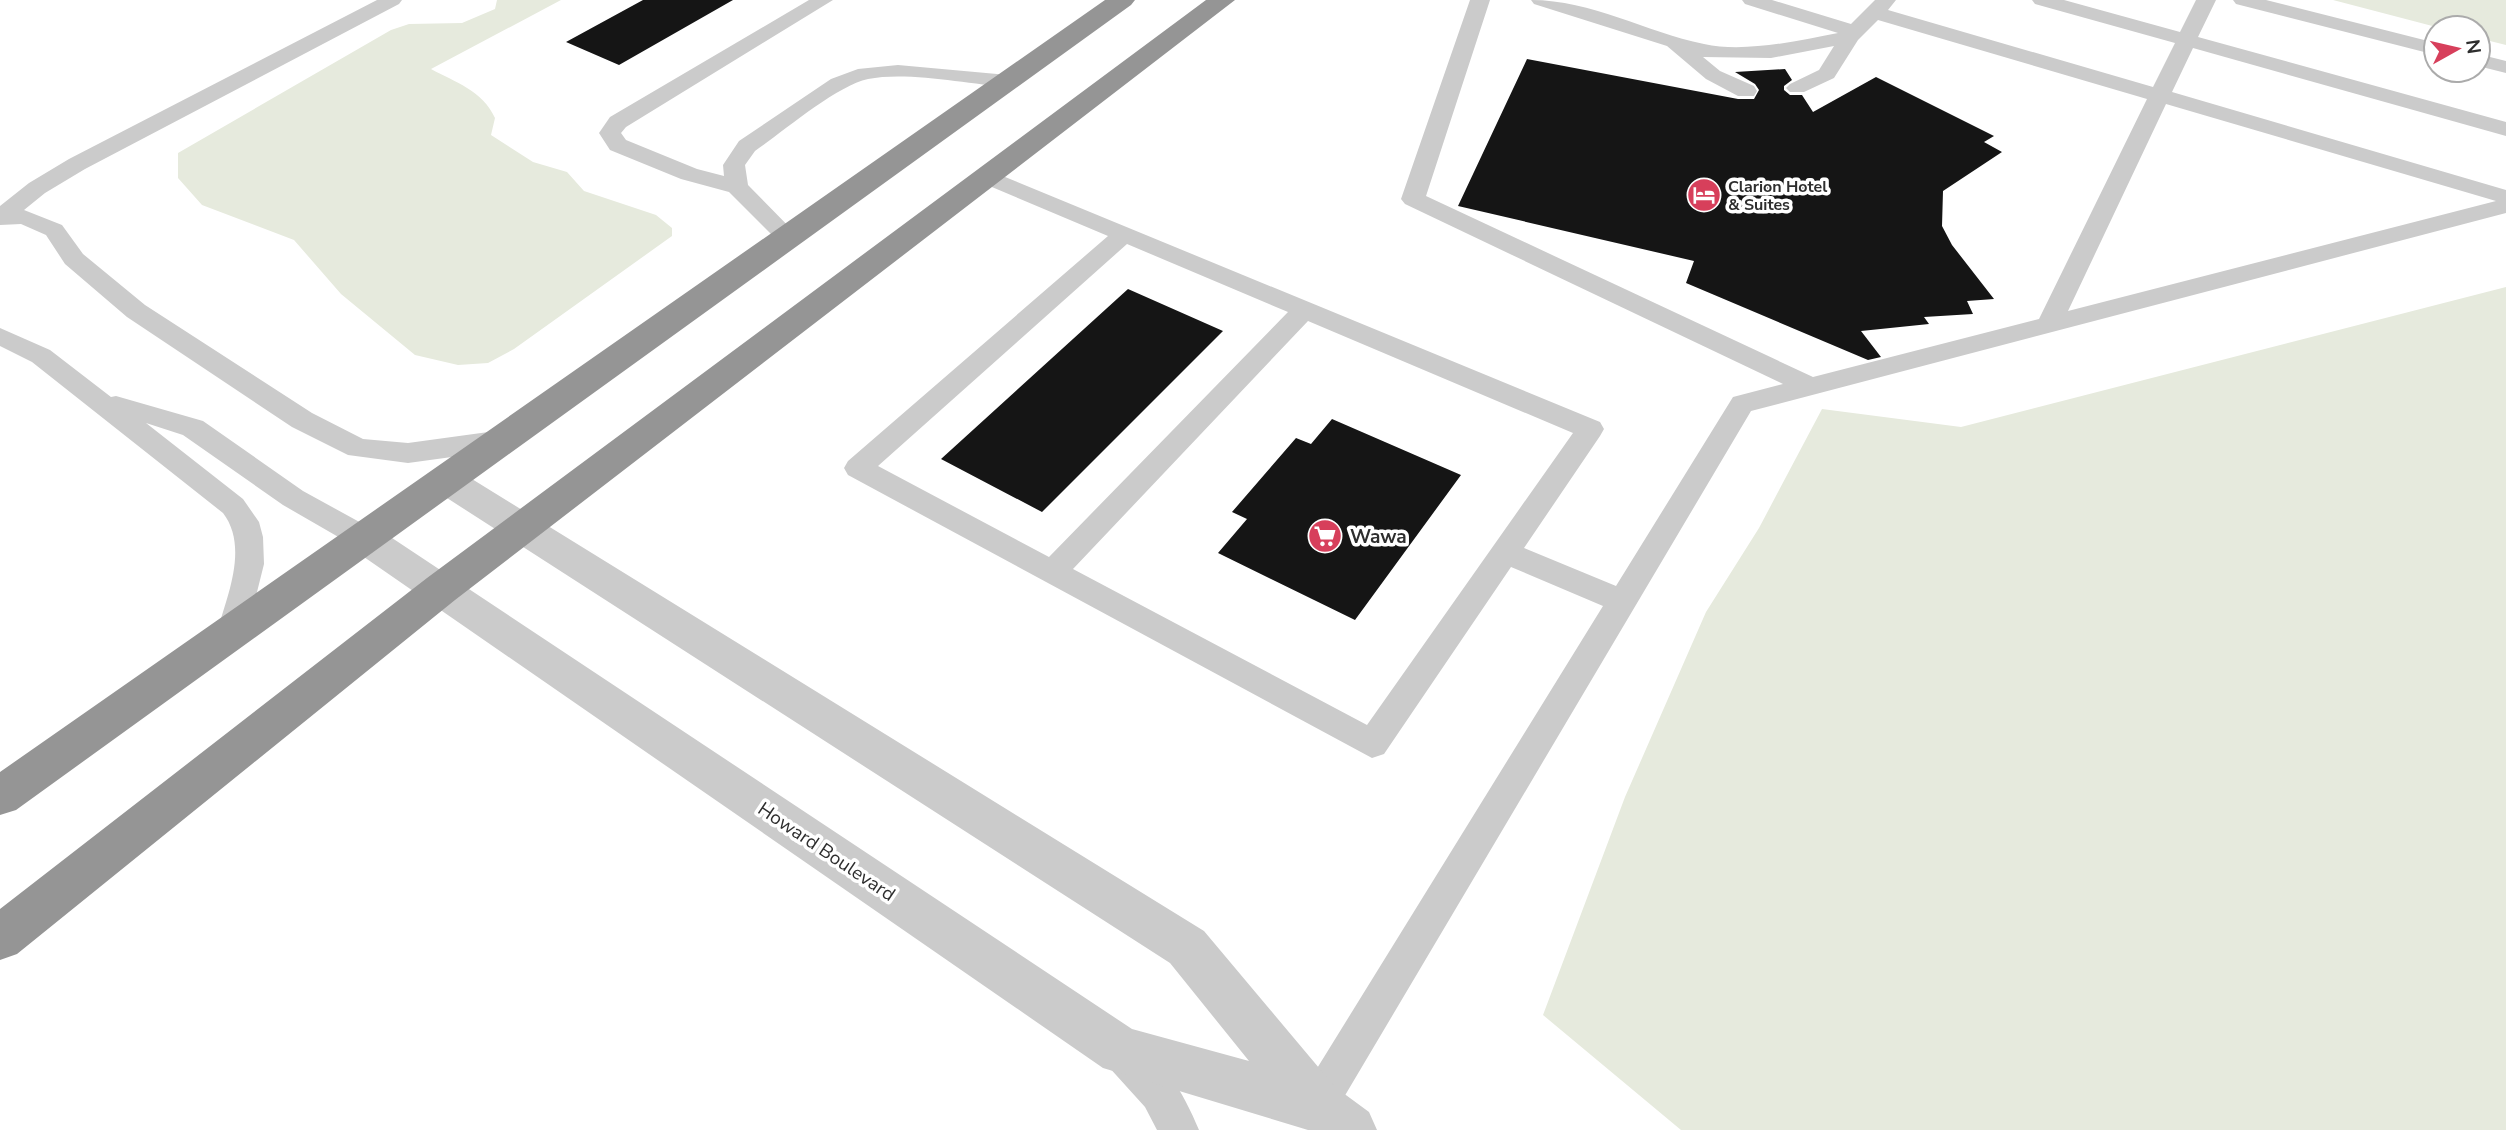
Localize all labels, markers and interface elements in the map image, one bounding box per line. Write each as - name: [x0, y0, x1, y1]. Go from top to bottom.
- north arrow: [2422, 14, 2492, 84]
- text: N: [2459, 38, 2487, 56]
- hotel icon: Clarion Hotel & Suites: [1685, 176, 1723, 214]
- place label: Clarion Hotel & Suites: [1728, 176, 1827, 216]
- supermarket icon: Wawa: [1306, 517, 1344, 555]
- place label: Wawa: [1350, 524, 1407, 550]
- street label: Howard Boulevard: [753, 796, 900, 907]

